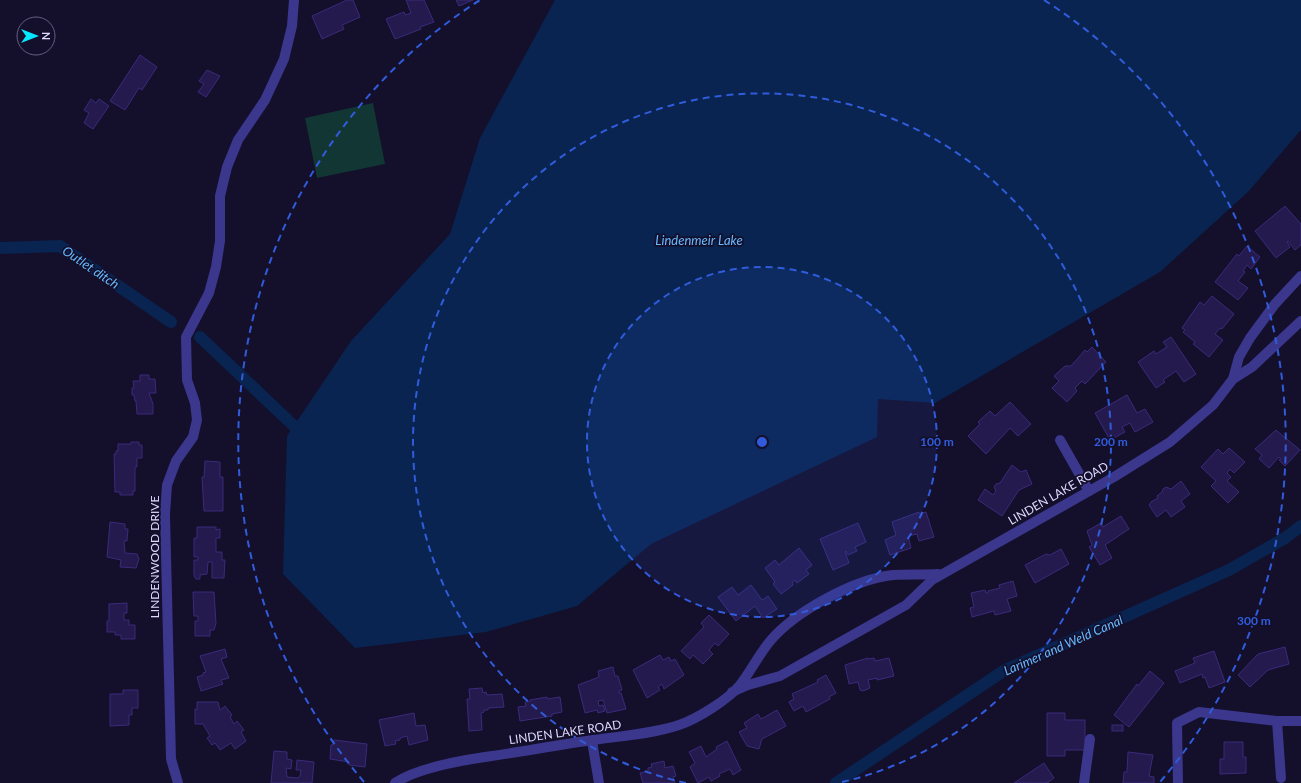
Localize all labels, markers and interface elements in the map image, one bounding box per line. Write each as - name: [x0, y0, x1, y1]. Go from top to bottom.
- north arrow: [16, 16, 56, 56]
- text: N: [40, 32, 53, 40]
- water label: Lindenmeir Lake: [655, 232, 743, 248]
- water label: Outlet ditch: [60, 242, 123, 292]
- text: 100 m: [920, 434, 954, 449]
- text: 200 m: [1094, 434, 1128, 449]
- centre of rings: [755, 435, 769, 449]
- street label: LINDEN LAKE ROAD: [1005, 458, 1111, 528]
- street label: LINDENWOOD DRIVE: [147, 496, 162, 618]
- water label: Larimer and Weld Canal: [1001, 611, 1125, 679]
- text: 300 m: [1237, 613, 1271, 628]
- street label: LINDEN LAKE ROAD: [508, 717, 622, 747]

